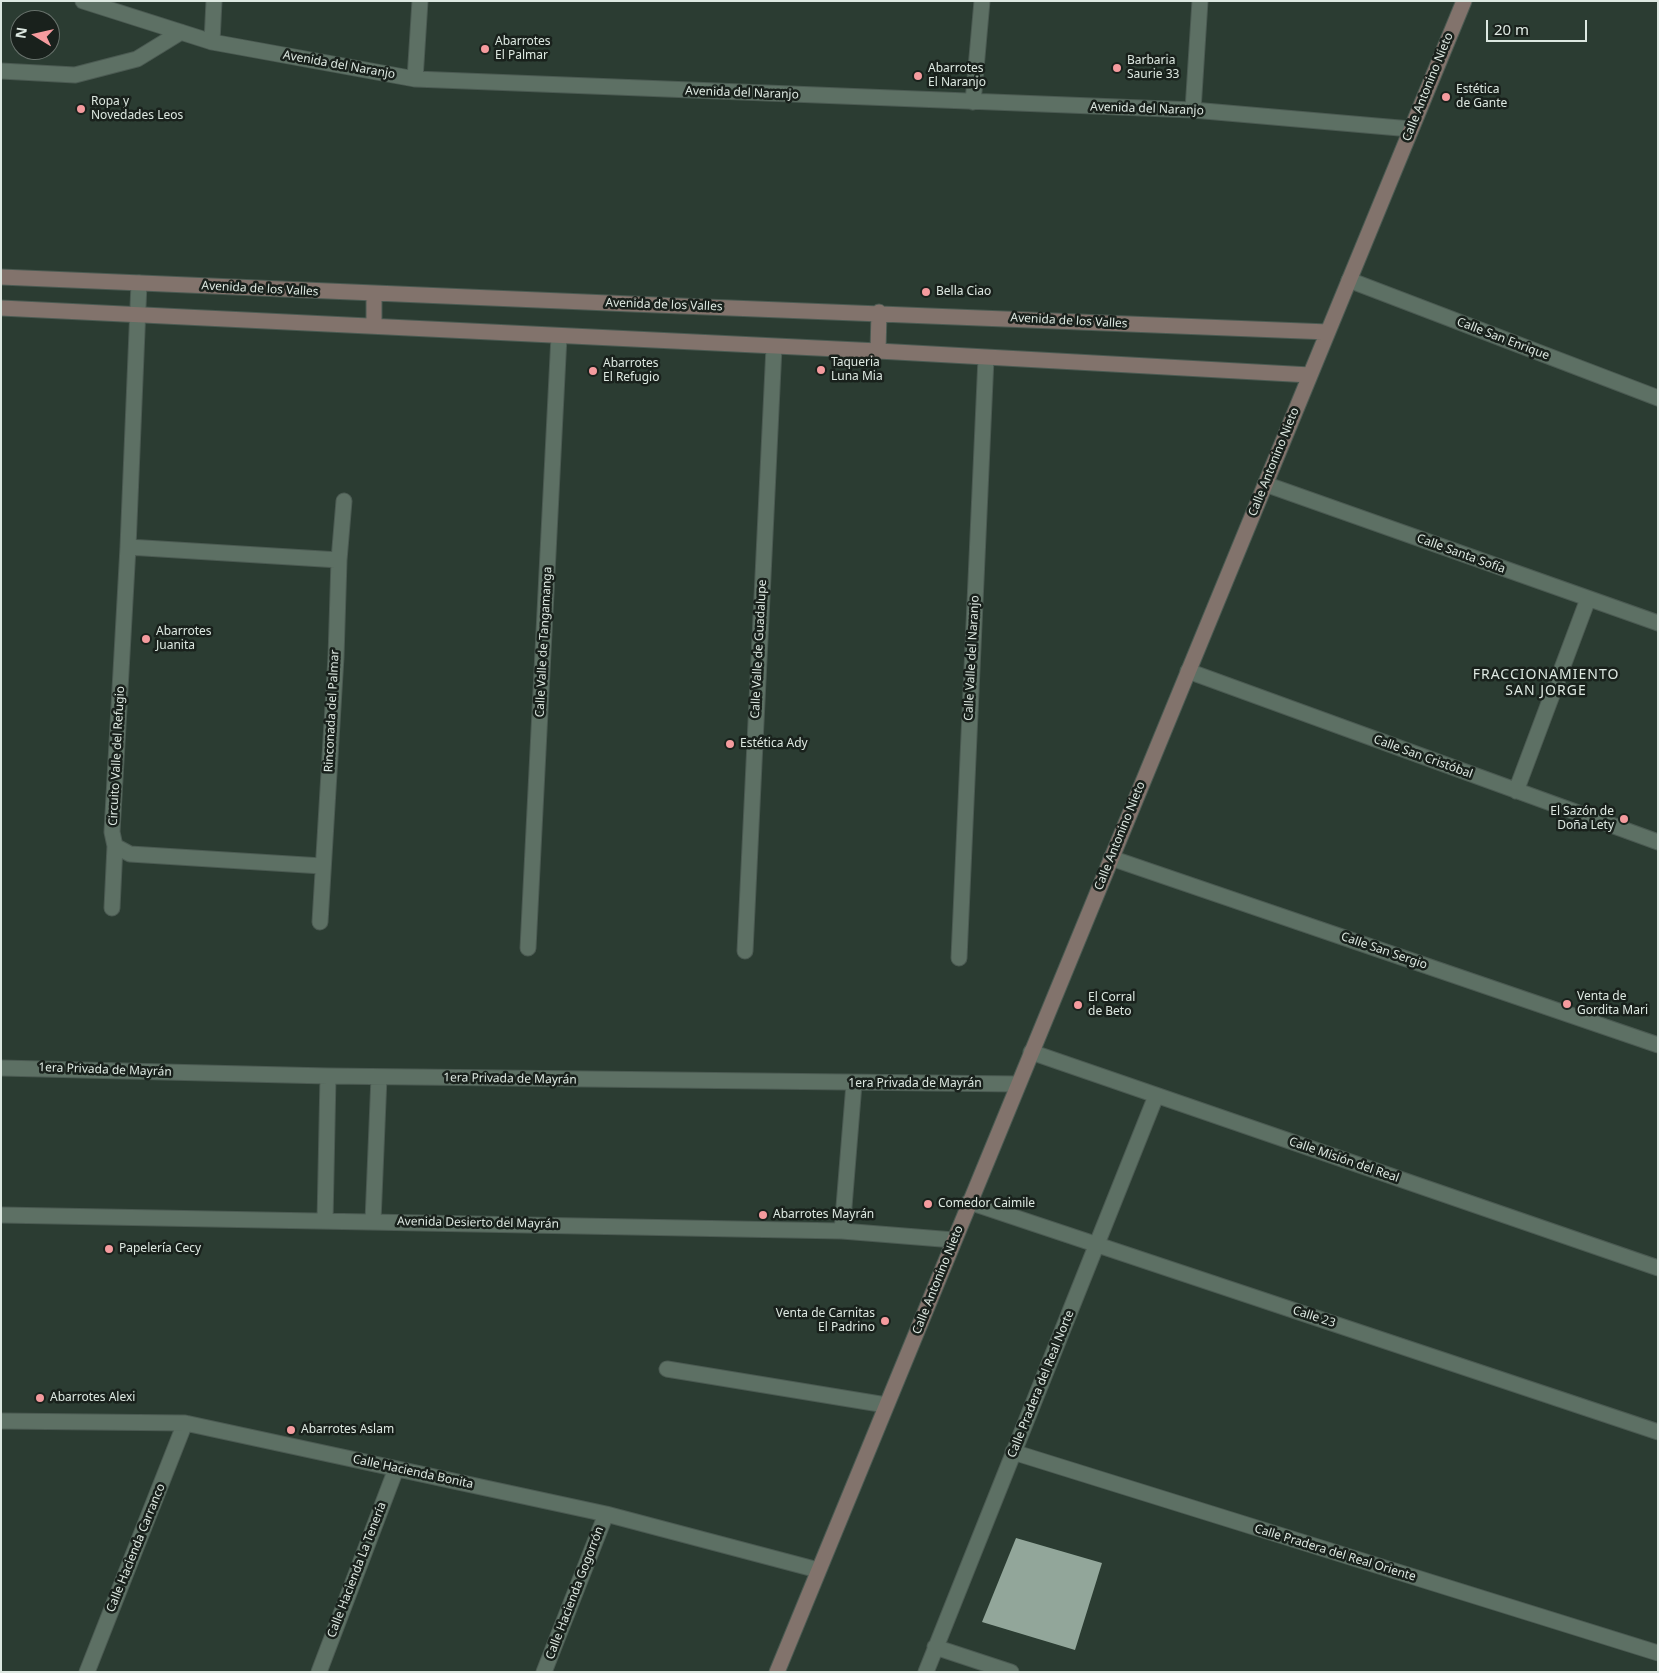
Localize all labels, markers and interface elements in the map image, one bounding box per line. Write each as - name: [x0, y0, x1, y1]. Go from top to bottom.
- north arrow: [10, 10, 60, 60]
- scale bar: [1489, 10, 1590, 42]
- text: 20 m: [1494, 19, 1529, 39]
- text: N: [10, 26, 31, 40]
- street label: Calle Antonino Nieto: [1400, 31, 1456, 143]
- place label: Abarrotes El Palmar: [495, 35, 551, 63]
- marker: Abarrotes El Palmar: [479, 43, 491, 55]
- street label: Avenida del Naranjo: [282, 48, 396, 82]
- place label: Barbaria Saurie 33: [1127, 54, 1179, 82]
- place label: Abarrotes El Naranjo: [928, 62, 986, 90]
- marker: Barbaria Saurie 33: [1111, 62, 1123, 74]
- marker: Abarrotes El Naranjo: [912, 70, 924, 82]
- place label: Estética de Gante: [1456, 83, 1507, 111]
- street label: Avenida del Naranjo: [685, 84, 799, 102]
- marker: Estética de Gante: [1440, 91, 1452, 103]
- place label: Ropa y Novedades Leos: [91, 95, 183, 123]
- street label: Avenida del Naranjo: [1090, 100, 1204, 118]
- marker: Ropa y Novedades Leos: [75, 103, 87, 115]
- street label: Avenida de los Valles: [201, 279, 319, 299]
- place label: Bella Ciao: [936, 285, 991, 299]
- marker: Bella Ciao: [920, 286, 932, 298]
- street label: Avenida de los Valles: [605, 296, 723, 314]
- street label: Avenida de los Valles: [1010, 311, 1128, 331]
- street label: Calle San Enrique: [1455, 315, 1551, 363]
- place label: Taqueria Luna Mia: [831, 356, 883, 384]
- place label: Abarrotes El Refugio: [603, 357, 659, 385]
- marker: Taqueria Luna Mia: [815, 364, 827, 376]
- marker: Abarrotes El Refugio: [587, 365, 599, 377]
- street label: Calle Antonino Nieto: [1246, 406, 1302, 518]
- street label: Calle Santa Sofía: [1415, 531, 1507, 577]
- street label: Calle Valle de Tangamanga: [533, 566, 555, 718]
- street label: Calle Valle de Guadalupe: [748, 579, 770, 719]
- street label: Calle Valle del Naranjo: [962, 595, 982, 721]
- place label: Abarrotes Juanita: [156, 625, 212, 653]
- marker: Abarrotes Juanita: [140, 633, 152, 645]
- street label: Rinconada del Palmar: [322, 649, 342, 773]
- district label: FRACCIONAMIENTO SAN JORGE: [1471, 667, 1621, 700]
- street label: Circuito Valle del Refugio: [106, 686, 128, 826]
- street label: Calle San Cristóbal: [1371, 732, 1475, 782]
- place label: Estética Ady: [740, 737, 808, 751]
- marker: Estética Ady: [724, 738, 736, 750]
- street label: Calle Antonino Nieto: [1092, 780, 1148, 892]
- place label: El Sazón de Doña Lety: [1550, 805, 1614, 833]
- marker: El Sazón de Doña Lety: [1618, 813, 1630, 825]
- street label: Calle San Sergio: [1339, 930, 1429, 972]
- place label: Venta de Gordita Mari: [1577, 990, 1648, 1018]
- place label: El Corral de Beto: [1088, 991, 1135, 1019]
- marker: Venta de Gordita Mari: [1561, 998, 1573, 1010]
- marker: El Corral de Beto: [1072, 999, 1084, 1011]
- street label: 1era Privada de Mayrán: [38, 1060, 172, 1080]
- street label: 1era Privada de Mayrán: [443, 1071, 577, 1087]
- street label: 1era Privada de Mayrán: [848, 1077, 982, 1091]
- street label: Calle Misión del Real: [1287, 1134, 1401, 1186]
- place label: Comedor Caimile: [938, 1197, 1035, 1211]
- marker: Comedor Caimile: [922, 1198, 934, 1210]
- place label: Abarrotes Mayrán: [773, 1208, 874, 1222]
- marker: Abarrotes Mayrán: [757, 1209, 769, 1221]
- street label: Avenida Desierto del Mayrán: [397, 1214, 559, 1232]
- street label: Calle Antonino Nieto: [910, 1224, 966, 1336]
- place label: Papelería Cecy: [119, 1242, 201, 1256]
- marker: Papelería Cecy: [103, 1243, 115, 1255]
- street label: Calle 23: [1291, 1303, 1337, 1331]
- place label: Venta de Carnitas El Padrino: [776, 1307, 875, 1335]
- street label: Calle Pradera del Real Norte: [1005, 1308, 1077, 1460]
- marker: Venta de Carnitas El Padrino: [879, 1315, 891, 1327]
- place label: Abarrotes Alexi: [50, 1391, 135, 1405]
- marker: Abarrotes Alexi: [34, 1392, 46, 1404]
- place label: Abarrotes Aslam: [301, 1423, 394, 1437]
- marker: Abarrotes Aslam: [285, 1424, 297, 1436]
- street label: Calle Hacienda Bonita: [351, 1452, 475, 1492]
- street label: Calle Hacienda Carranco: [104, 1482, 168, 1614]
- street label: Calle Hacienda La Tenería: [324, 1500, 390, 1640]
- street label: Calle Pradera del Real Oriente: [1253, 1522, 1417, 1584]
- street label: Calle Hacienda Gogorrón: [543, 1524, 607, 1662]

